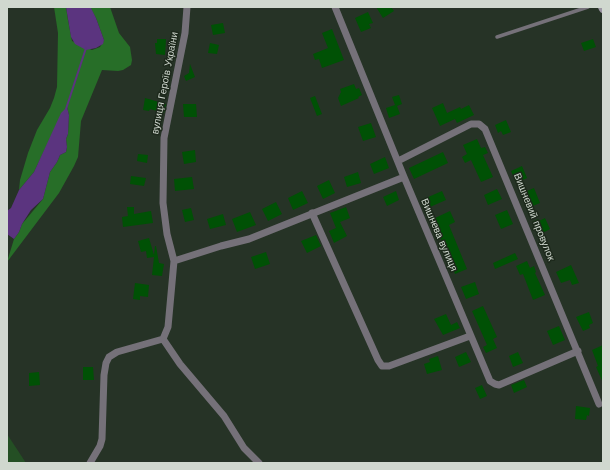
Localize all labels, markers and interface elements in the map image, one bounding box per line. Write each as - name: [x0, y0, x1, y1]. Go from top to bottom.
- street label: вулиця Героїв України: [149, 31, 181, 135]
- street label: Вишневий провулок: [511, 171, 557, 263]
- street label: Вишнева вулиця: [418, 197, 460, 273]

